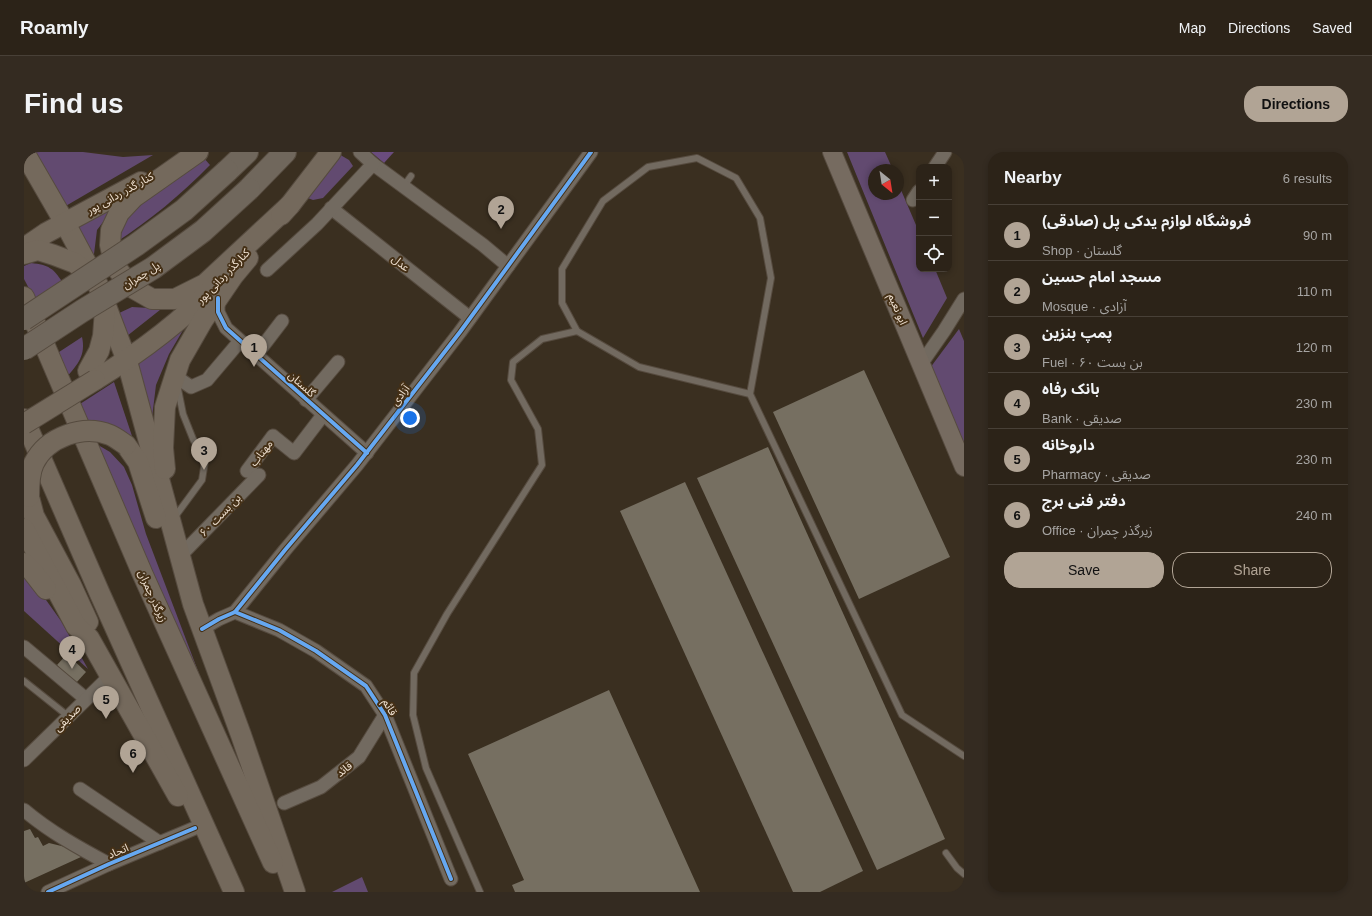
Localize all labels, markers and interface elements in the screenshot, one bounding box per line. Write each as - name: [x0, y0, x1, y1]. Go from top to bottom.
- text: Roamly: [20, 17, 89, 38]
- text: Map: [1179, 20, 1206, 36]
- text: Directions: [1228, 20, 1290, 36]
- text: Saved: [1312, 20, 1352, 36]
- button: Directions: [1244, 86, 1348, 122]
- text: Find us: [24, 88, 124, 119]
- north arrow: [868, 164, 904, 200]
- map controls: [916, 164, 952, 272]
- button: +: [916, 164, 952, 200]
- text: Nearby: [1004, 168, 1062, 187]
- street label: کنار گذر ردانی پور: [84, 170, 157, 219]
- text: 6 results: [1283, 171, 1332, 186]
- pin: 2: [488, 196, 514, 229]
- button: −: [916, 200, 952, 236]
- text: فروشگاه لوازم یدکی پل (صادقی): [1042, 212, 1251, 229]
- text: 1: [1013, 228, 1021, 243]
- text: 90 m: [1303, 228, 1332, 243]
- button: locate: [916, 236, 952, 272]
- text: Shop · گلستان: [1042, 243, 1122, 258]
- street label: کنارگذر ردانی پور: [193, 246, 254, 308]
- street label: عدل: [390, 252, 413, 274]
- street label: پل چمران: [120, 259, 163, 293]
- text: مسجد امام حسین: [1042, 268, 1161, 285]
- text: 2: [1013, 284, 1021, 299]
- text: 110 m: [1297, 284, 1332, 299]
- street label: ابو نعیم: [883, 292, 910, 328]
- text: Mosque · آزادی: [1042, 299, 1127, 314]
- text: پمپ بنزین: [1042, 324, 1112, 341]
- pin: 1: [241, 334, 267, 367]
- text: 3: [1013, 340, 1021, 355]
- text: 120 m: [1296, 340, 1332, 355]
- text: Fuel · بن بست ۶۰: [1042, 355, 1143, 370]
- street label: گلستان: [285, 369, 318, 400]
- text: بانک رفاه: [1042, 380, 1100, 397]
- street label: آزادی: [388, 382, 413, 408]
- text: 4: [1013, 396, 1021, 411]
- text: 230 m: [1296, 396, 1332, 411]
- your location: [400, 408, 420, 428]
- text: Bank · صدیقی: [1042, 411, 1122, 426]
- text: داروخانه: [1042, 436, 1095, 453]
- pin: 3: [191, 437, 217, 470]
- street label: مهتاب: [247, 437, 276, 469]
- text: 5: [1013, 452, 1021, 467]
- text: 230 m: [1296, 452, 1332, 467]
- text: Pharmacy · صدیقی: [1042, 467, 1151, 482]
- street label: بن بست ۶۰: [197, 491, 244, 539]
- text: دفتر فنی برج: [1042, 492, 1126, 509]
- text: 6: [1013, 508, 1021, 523]
- text: 240 m: [1296, 508, 1332, 523]
- text: Office · زیرگذر چمران: [1042, 523, 1153, 538]
- button: Save: [1004, 552, 1164, 588]
- button: Share: [1172, 552, 1332, 588]
- street label: زیرگذر چمران: [134, 568, 170, 625]
- pin: 4: [59, 636, 85, 669]
- pin: 5: [93, 686, 119, 719]
- street label: قائم: [378, 697, 400, 719]
- street label: صدیقی: [51, 702, 84, 735]
- pin: 6: [120, 740, 146, 773]
- street label: قائد: [334, 759, 354, 779]
- street label: اتحاد: [106, 841, 130, 861]

